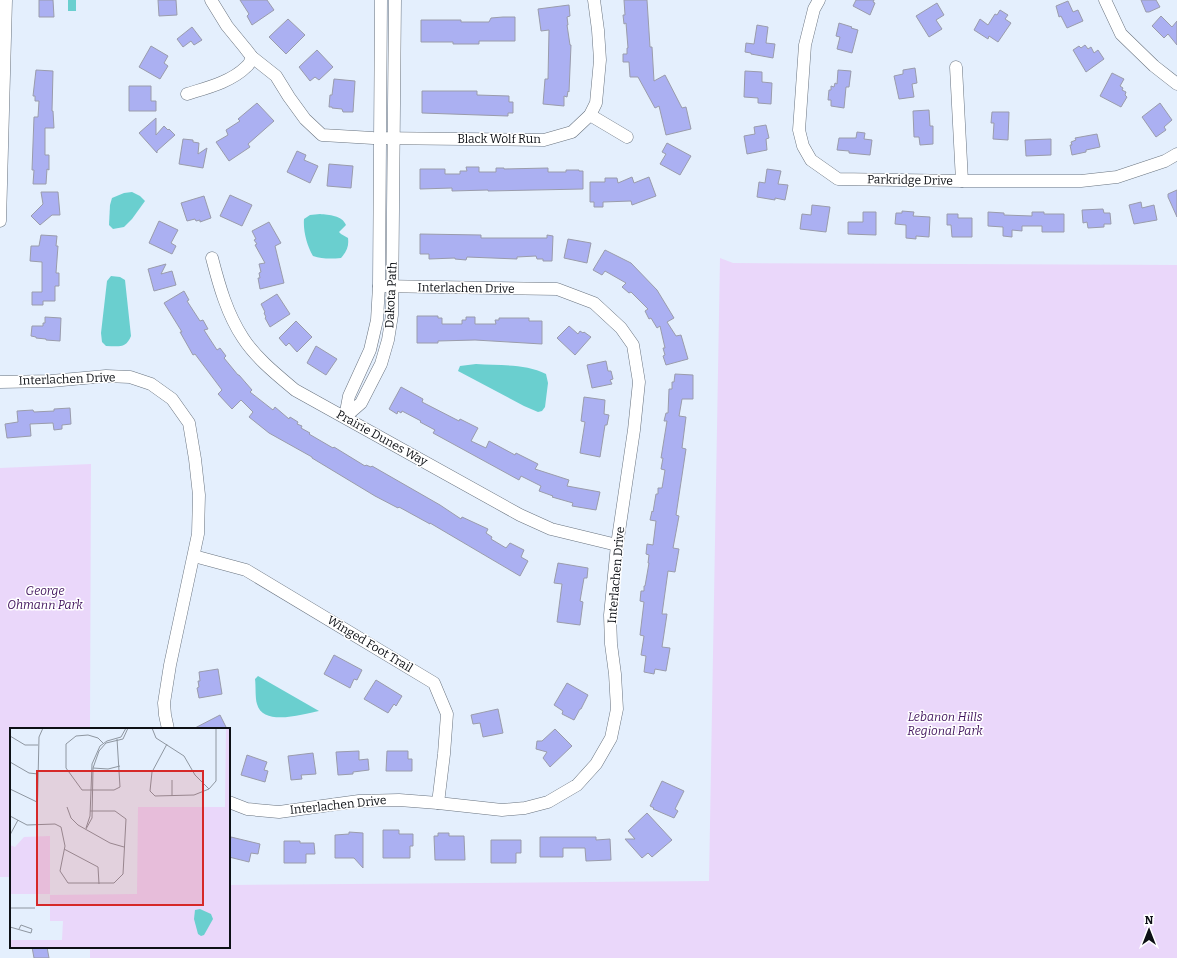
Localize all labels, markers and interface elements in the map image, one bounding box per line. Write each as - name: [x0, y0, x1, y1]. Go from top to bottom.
- street label: Black Wolf Run: [457, 132, 541, 146]
- street label: Parkridge Drive: [867, 172, 953, 188]
- street label: Dakota Path: [382, 261, 400, 329]
- street label: Interlachen Drive: [417, 280, 515, 296]
- street label: Interlachen Drive: [18, 370, 116, 388]
- street label: Prairie Dunes Way: [334, 407, 430, 469]
- street label: Interlachen Drive: [605, 526, 627, 624]
- park label: George Ohmann Park: [7, 584, 83, 612]
- street label: Winged Foot Trail: [325, 613, 416, 675]
- park label: Lebanon Hills Regional Park: [907, 710, 983, 738]
- inset map: [10, 728, 230, 948]
- street label: Interlachen Drive: [289, 793, 387, 817]
- north arrow: [1129, 910, 1169, 950]
- text: N: [1145, 914, 1154, 927]

